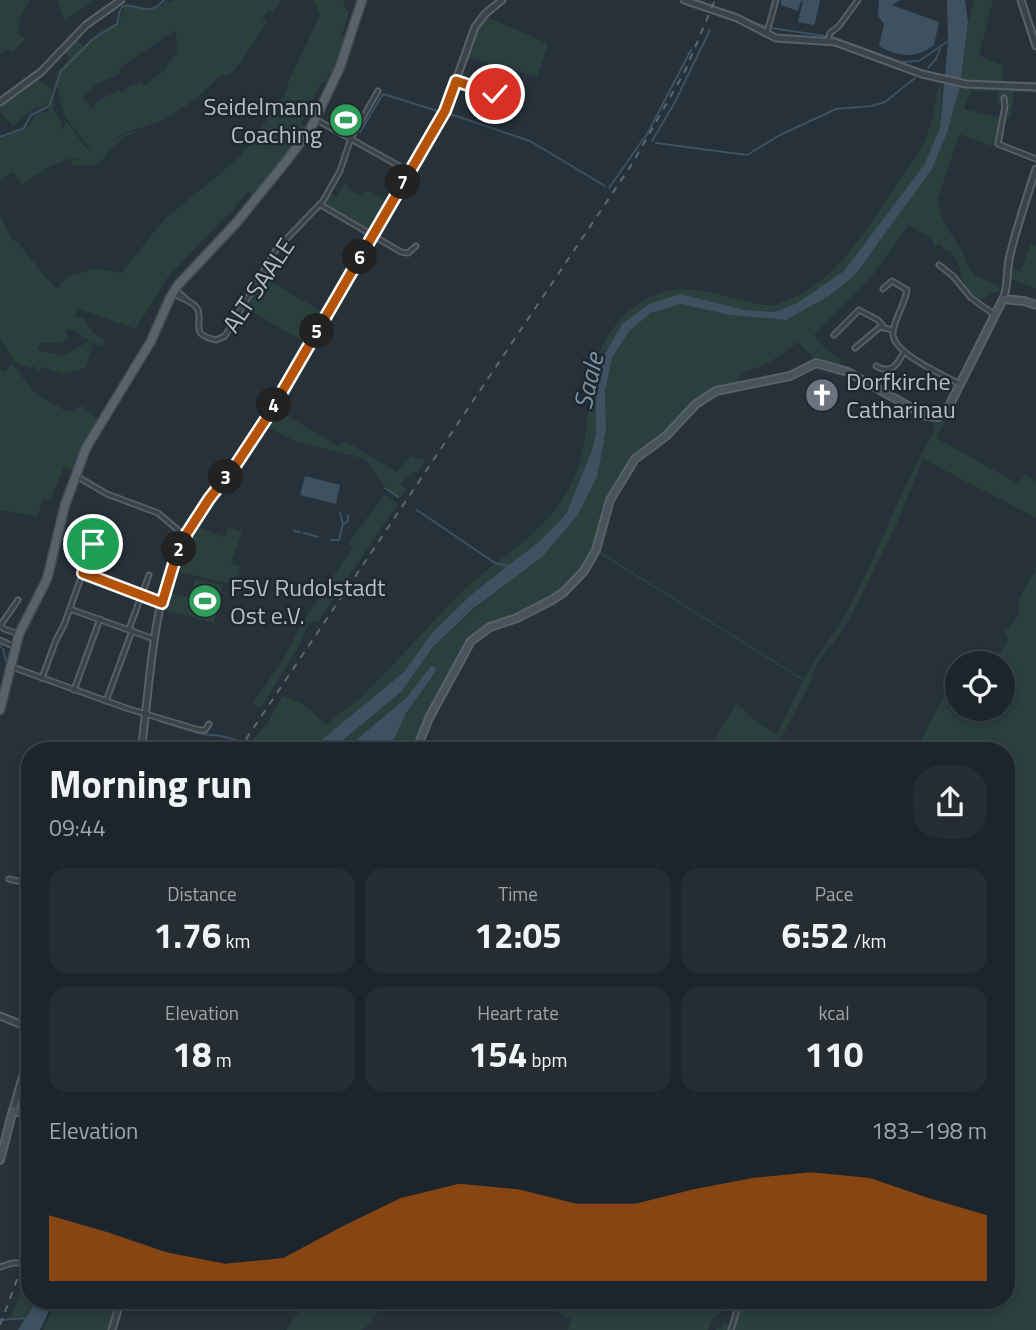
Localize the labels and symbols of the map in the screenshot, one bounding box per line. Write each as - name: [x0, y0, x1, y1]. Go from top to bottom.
- pin: [465, 64, 525, 124]
- place label: Seidelmann Coaching: [203, 88, 322, 152]
- sports icon: Seidelmann Coaching: [327, 101, 365, 139]
- pin: 7: [386, 164, 420, 200]
- street label: ALT SAALE: [213, 230, 303, 340]
- pin: 6: [342, 240, 378, 274]
- pin: 5: [300, 314, 334, 348]
- water label: Saale: [563, 347, 614, 413]
- place label: Dorfkirche Catharinau: [846, 363, 956, 427]
- church icon: Dorfkirche Catharinau: [803, 376, 841, 414]
- pin: 4: [256, 388, 292, 422]
- pin: 3: [208, 460, 244, 494]
- pin: [63, 514, 123, 574]
- pin: 2: [162, 532, 196, 566]
- place label: FSV Rudolstadt Ost e.V.: [230, 569, 386, 633]
- sports icon: FSV Rudolstadt Ost e.V.: [186, 582, 224, 620]

